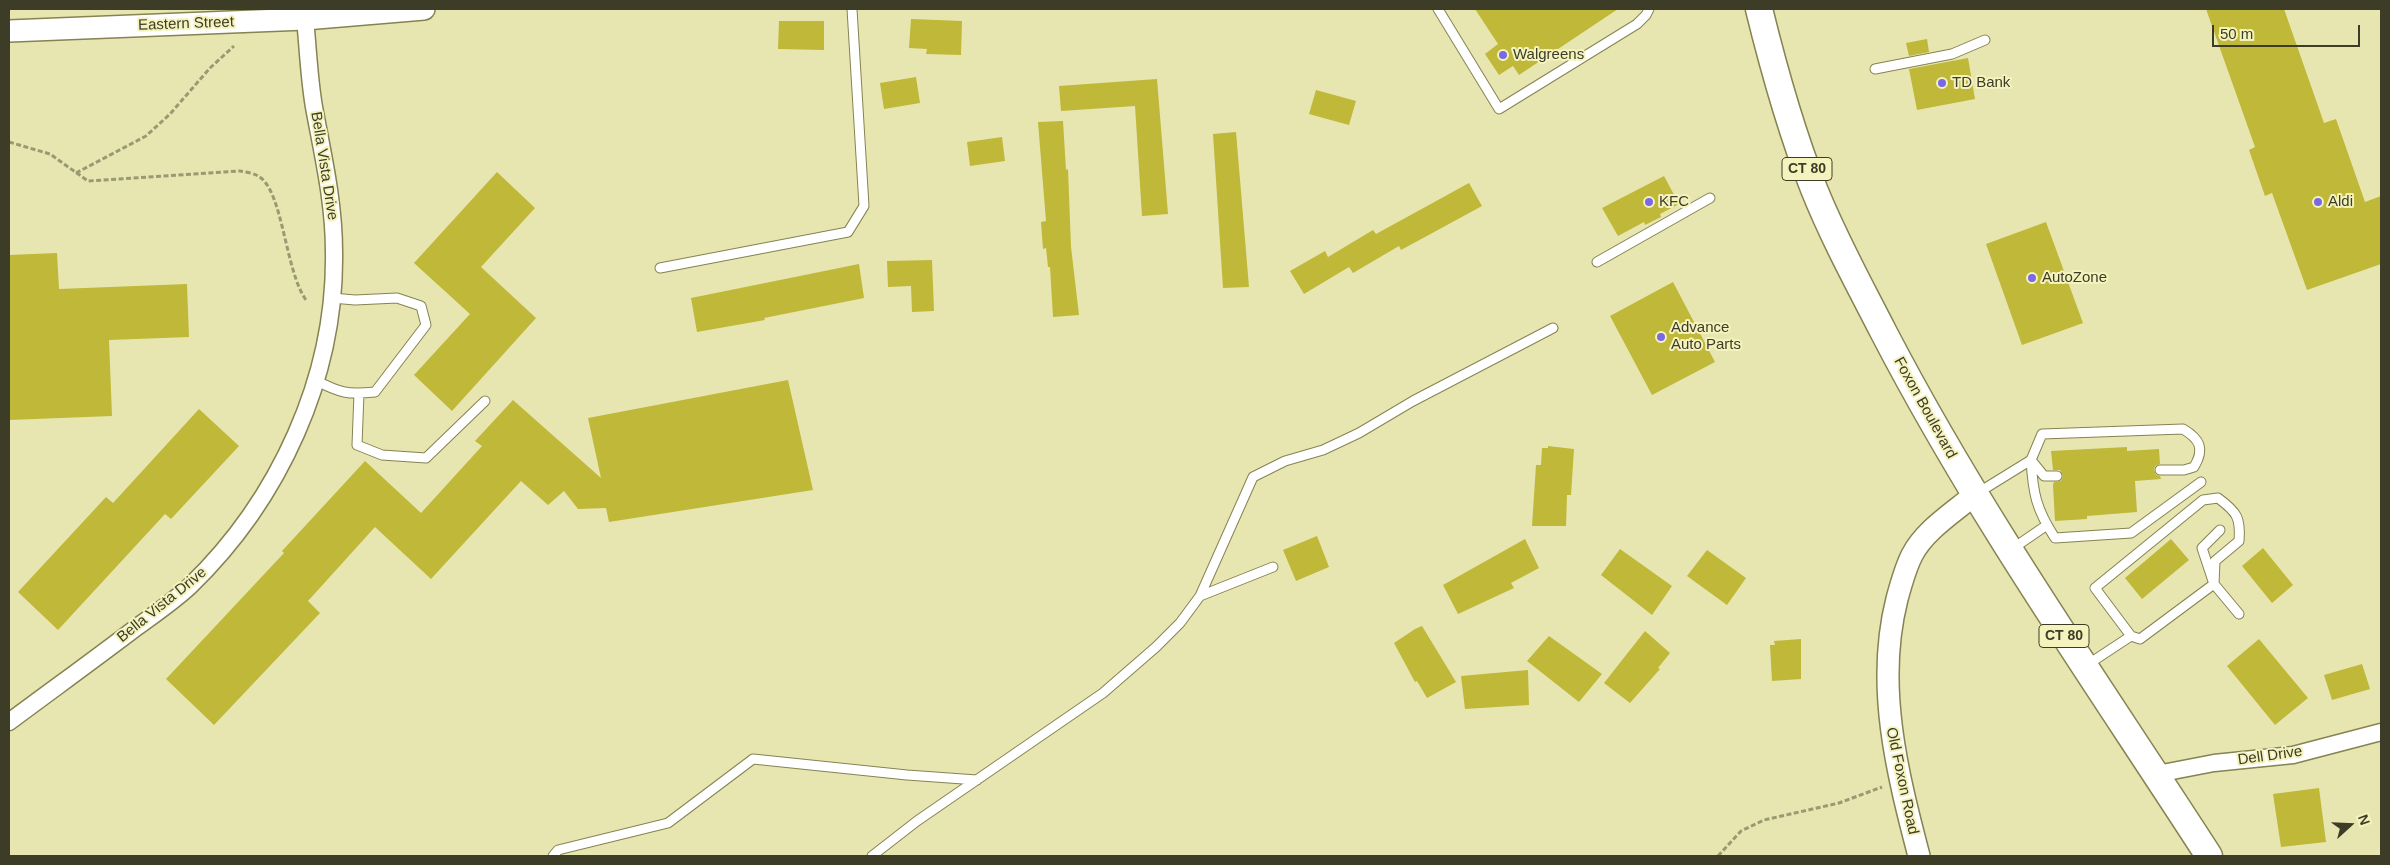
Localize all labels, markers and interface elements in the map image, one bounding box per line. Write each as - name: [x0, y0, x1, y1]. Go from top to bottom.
- street label: Eastern Street: [138, 13, 234, 35]
- scale bar: [2215, 15, 2362, 47]
- text: 50 m: [2220, 25, 2253, 42]
- place label: Walgreens: [1513, 46, 1584, 64]
- marker: Walgreens: [1497, 49, 1509, 61]
- place label: TD Bank: [1952, 74, 2010, 92]
- marker: TD Bank: [1936, 77, 1948, 89]
- street label: Bella Vista Drive: [307, 110, 341, 222]
- road number: CT 80: [1782, 157, 1832, 180]
- place label: KFC: [1659, 193, 1689, 211]
- place label: Aldi: [2328, 193, 2353, 211]
- marker: KFC: [1643, 196, 1655, 208]
- marker: Aldi: [2312, 196, 2324, 208]
- place label: AutoZone: [2042, 269, 2107, 287]
- marker: AutoZone: [2026, 272, 2038, 284]
- place label: Advance Auto Parts: [1671, 319, 1741, 354]
- marker: Advance Auto Parts: [1655, 331, 1667, 343]
- street label: Foxon Boulevard: [1890, 354, 1960, 462]
- street label: Bella Vista Drive: [114, 563, 210, 647]
- road number: CT 80: [2039, 624, 2089, 648]
- street label: Old Foxon Road: [1882, 726, 1922, 836]
- street label: Dell Drive: [2237, 743, 2303, 769]
- north arrow: [2325, 800, 2375, 850]
- text: N: [2355, 812, 2373, 827]

